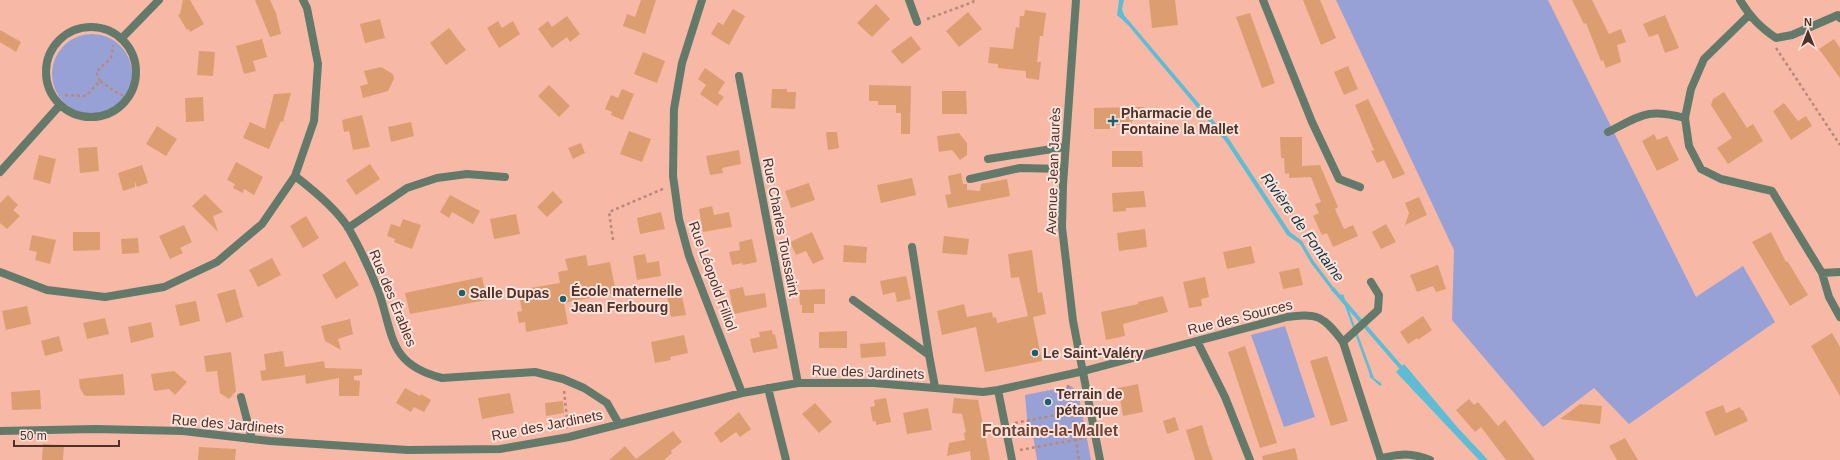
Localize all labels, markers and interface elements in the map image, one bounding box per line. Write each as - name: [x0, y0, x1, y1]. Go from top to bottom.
- north arrow: [1788, 12, 1828, 52]
- text: N: [1804, 16, 1812, 28]
- place label: Pharmacie de Fontaine la Mallet: [1121, 105, 1239, 137]
- street label: Avenue Jean Jaurès: [1043, 107, 1063, 235]
- marker: Pharmacie de Fontaine la Mallet: [1108, 116, 1118, 126]
- street label: Rue Charles Toussaint: [760, 156, 802, 298]
- water label: Rivière de Fontaine: [1258, 169, 1348, 285]
- street label: Rue Léopold Filliol: [686, 219, 740, 333]
- street label: Rue des Érables: [366, 247, 420, 349]
- place label: École maternelle Jean Ferbourg: [571, 283, 682, 315]
- place label: Salle Dupas: [470, 285, 550, 301]
- marker: Salle Dupas: [457, 288, 467, 298]
- marker: École maternelle Jean Ferbourg: [558, 294, 568, 304]
- street label: Rue des Sources: [1186, 296, 1294, 338]
- place label: Le Saint-Valéry: [1043, 345, 1144, 361]
- marker: Le Saint-Valéry: [1030, 348, 1040, 358]
- street label: Rue des Jardinets: [811, 362, 925, 382]
- place label: Terrain de pétanque: [1056, 386, 1123, 418]
- marker: Terrain de pétanque: [1043, 397, 1053, 407]
- street label: Rue des Jardinets: [490, 406, 604, 444]
- street label: Rue des Jardinets: [171, 411, 285, 437]
- scale bar: [14, 422, 119, 448]
- district label: Fontaine-la-Mallet: [982, 422, 1119, 439]
- text: 50 m: [20, 429, 47, 443]

